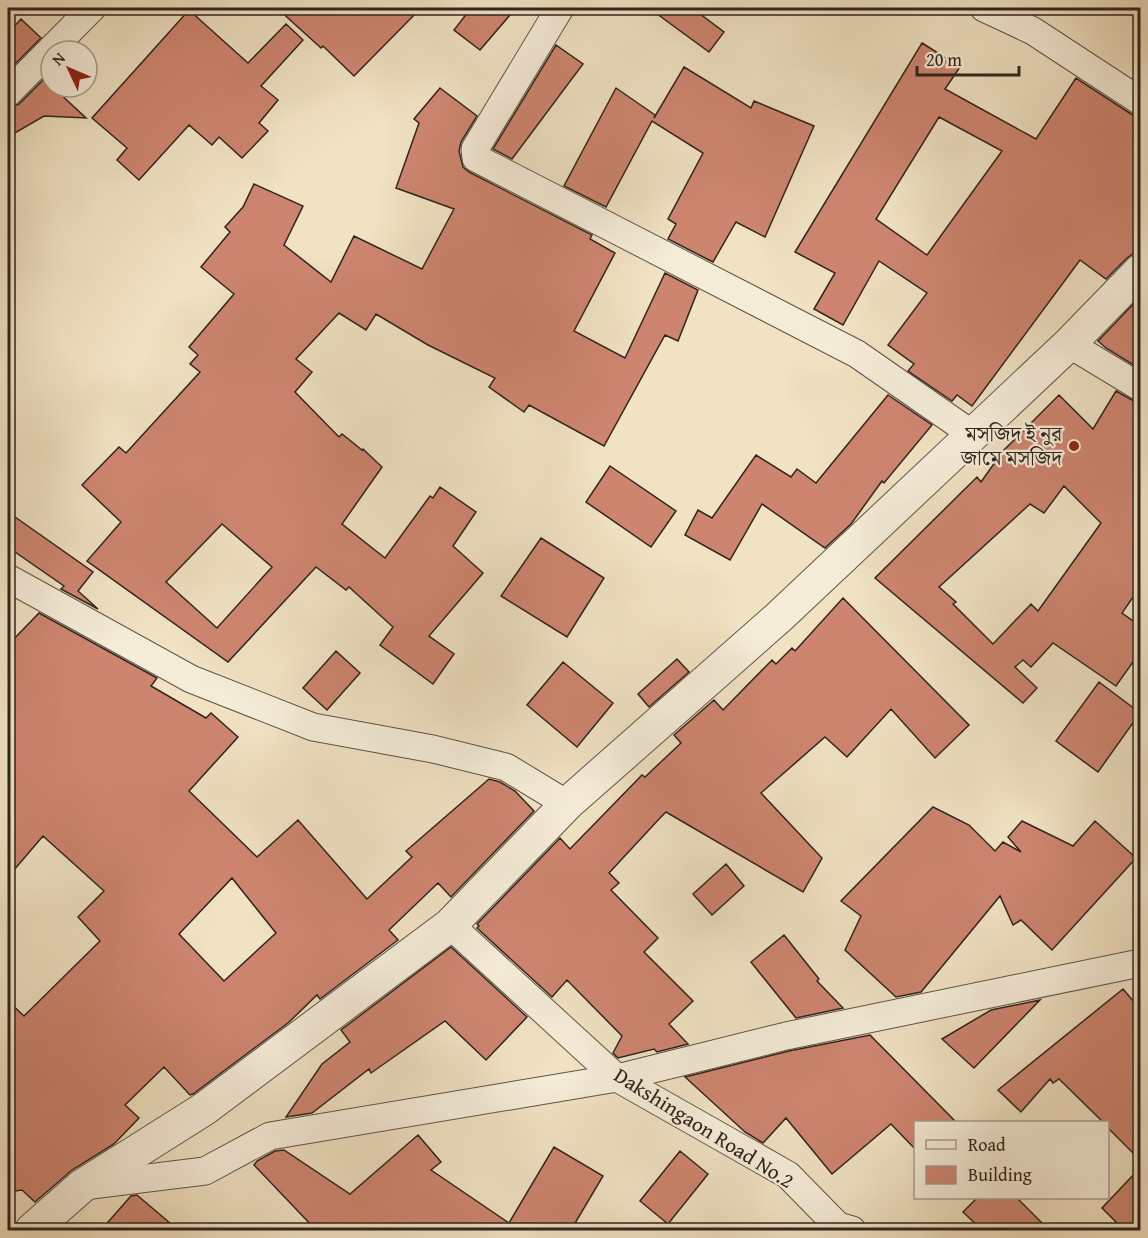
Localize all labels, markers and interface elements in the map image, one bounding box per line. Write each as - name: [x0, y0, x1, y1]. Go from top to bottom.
- north arrow: [39, 39, 99, 99]
- scale bar: [917, 39, 1019, 77]
- text: N: [46, 46, 71, 71]
- text: 20 m: [926, 46, 962, 73]
- place label: মসজিদ ই নুর জামে মসজিদ: [960, 418, 1063, 473]
- marker: মসজিদ ই নুর জামে মসজিদ: [1067, 439, 1081, 453]
- street label: Dakshingaon Road No.2: [608, 1060, 800, 1196]
- legend: [914, 1121, 1109, 1199]
- text: Road: [968, 1131, 1006, 1158]
- text: Building: [968, 1161, 1032, 1188]

